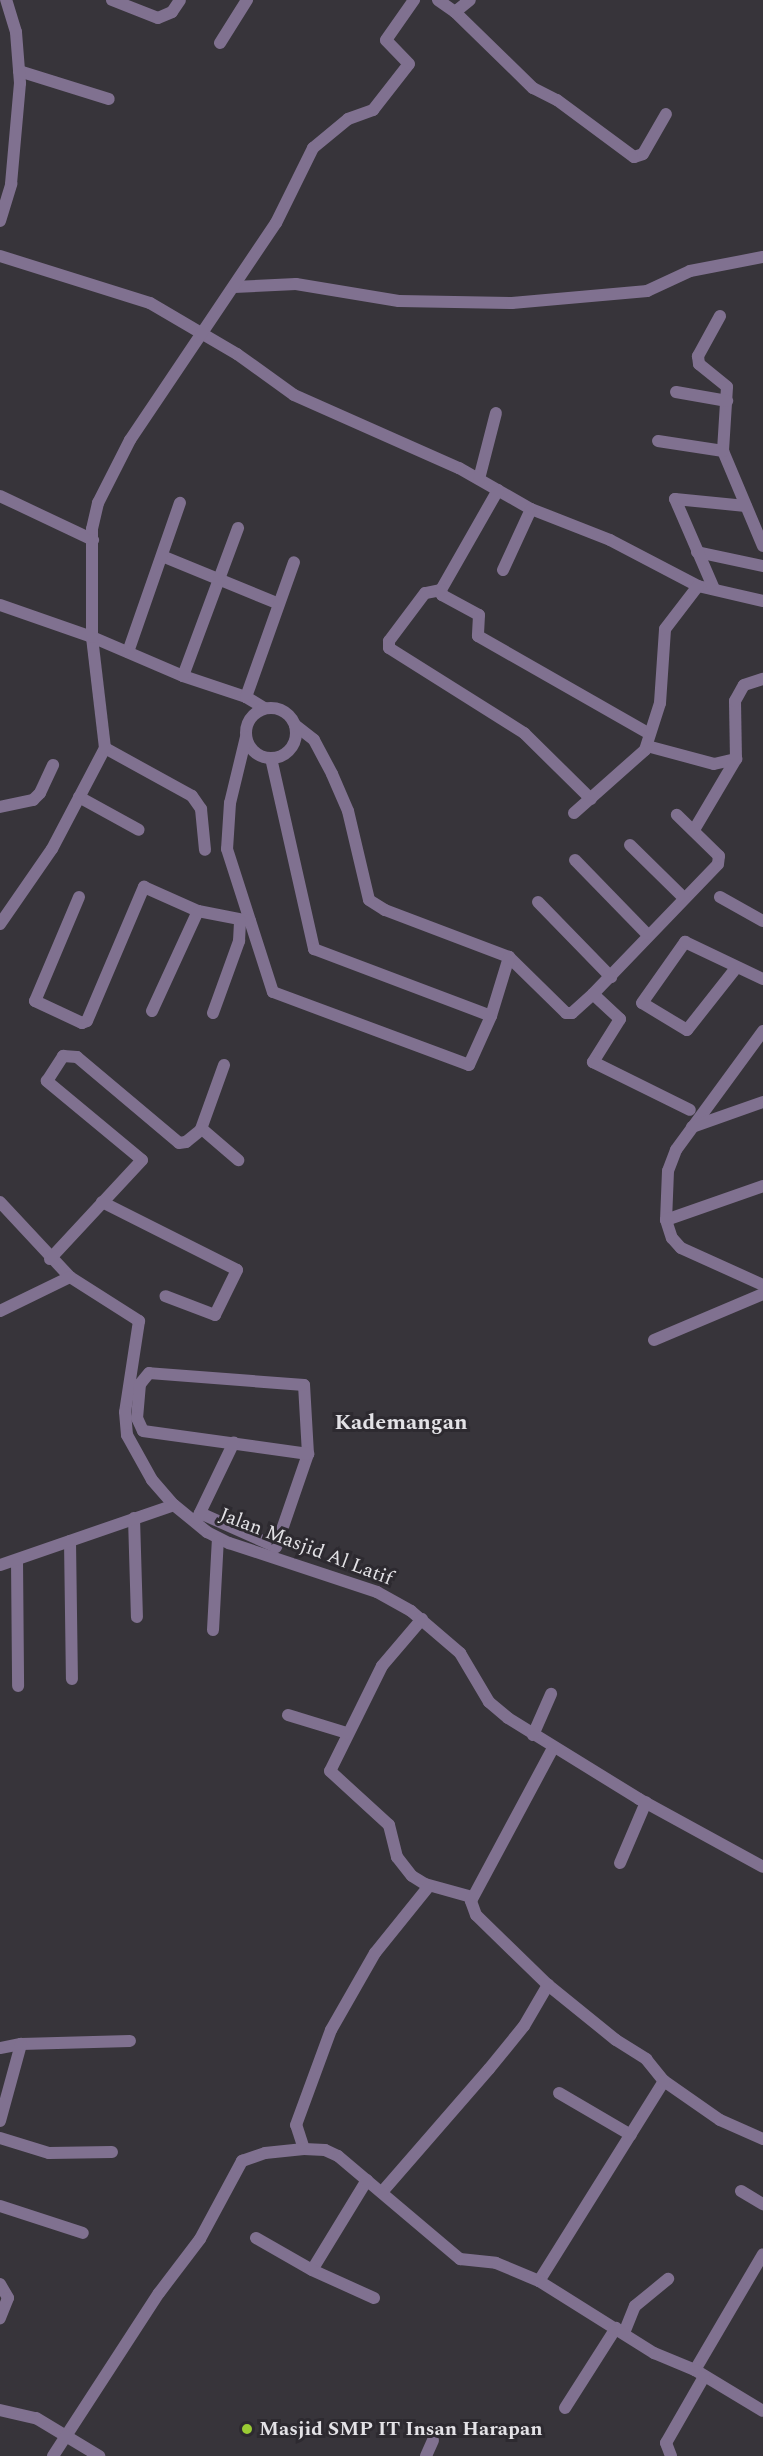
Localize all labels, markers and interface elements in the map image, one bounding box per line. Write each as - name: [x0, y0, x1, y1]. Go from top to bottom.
- district label: Kademangan: [334, 1410, 468, 1436]
- street label: Jalan Masjid Al Latif: [216, 1503, 396, 1591]
- place label: Masjid SMP IT Insan Harapan: [259, 2417, 543, 2441]
- marker: Masjid SMP IT Insan Harapan: [240, 2422, 254, 2436]

